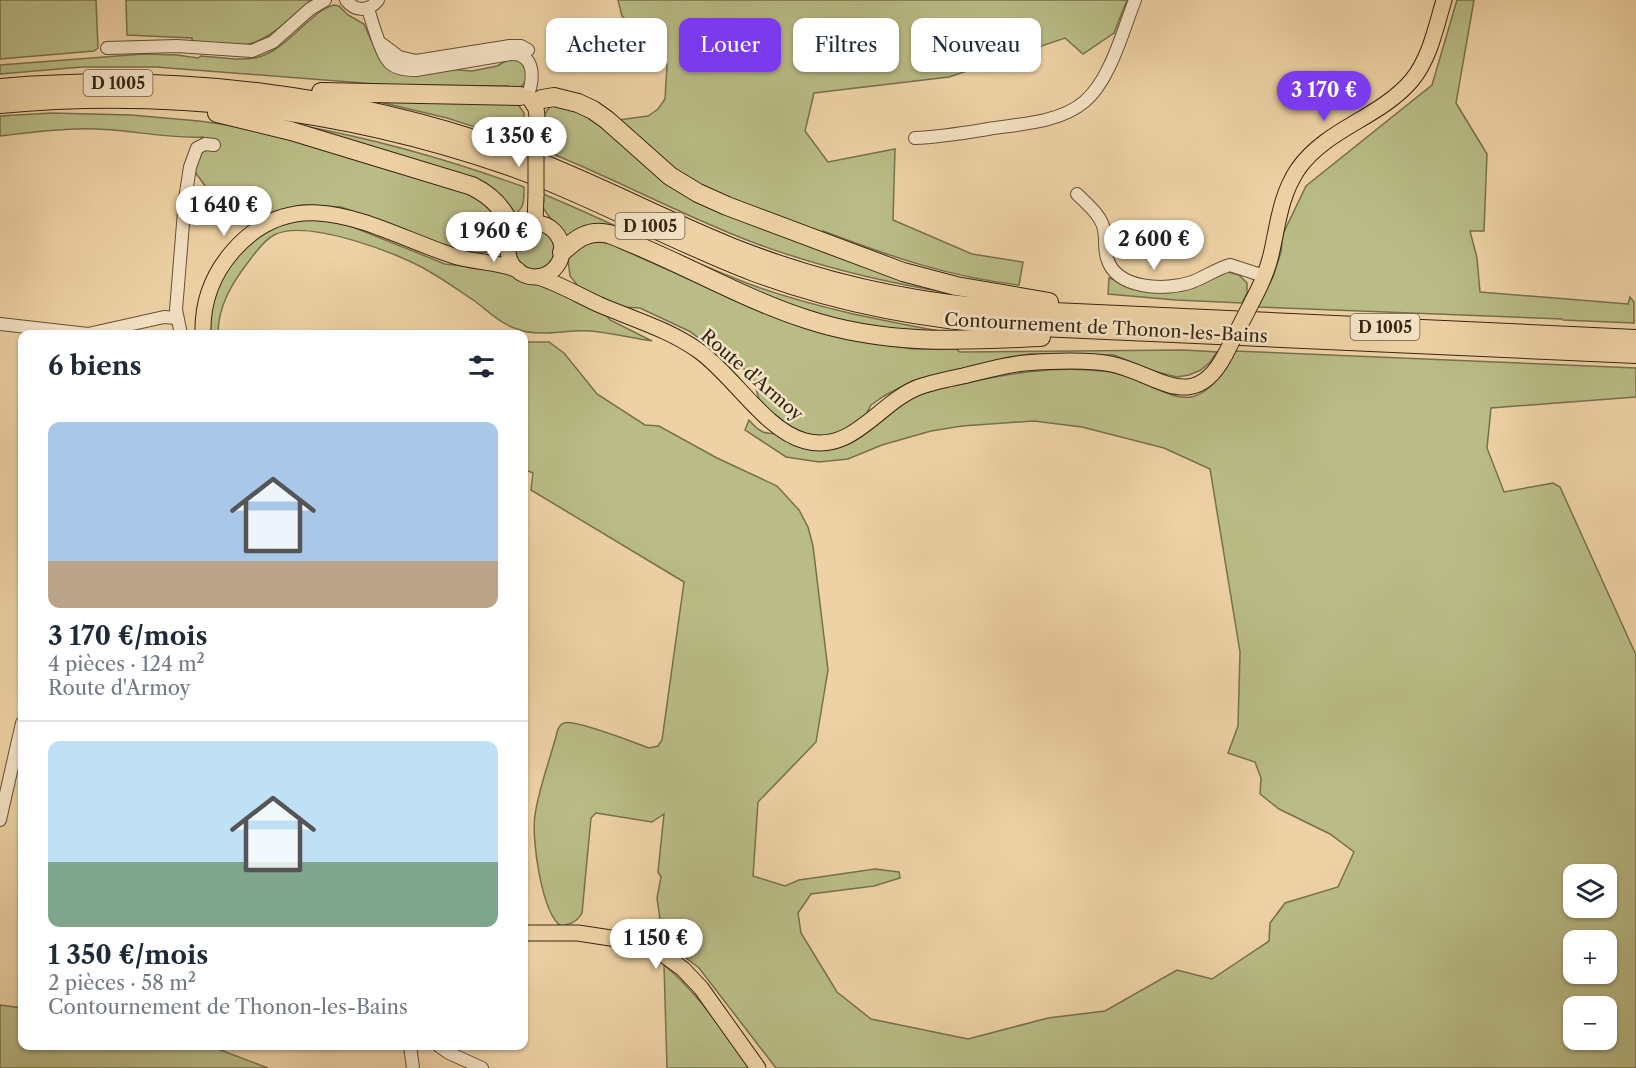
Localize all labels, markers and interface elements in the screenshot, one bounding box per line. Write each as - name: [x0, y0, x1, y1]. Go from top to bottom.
- chip: Acheter: [546, 18, 667, 72]
- chip: Louer: [679, 18, 781, 72]
- chip: Filtres: [793, 18, 899, 72]
- chip: Nouveau: [911, 18, 1041, 72]
- road number: D 1005: [84, 70, 152, 96]
- pin: 3 170 €: [1269, 71, 1379, 122]
- text: 3 170 €: [1291, 78, 1357, 102]
- pin: 1 350 €: [464, 117, 574, 168]
- text: 1 350 €: [486, 124, 552, 148]
- pin: 1 640 €: [169, 186, 279, 237]
- text: 1 640 €: [190, 193, 258, 217]
- pin: 1 960 €: [439, 212, 549, 263]
- road number: D 1005: [616, 213, 684, 239]
- text: 1 960 €: [460, 219, 528, 243]
- pin: 2 600 €: [1099, 220, 1209, 271]
- text: 2 600 €: [1118, 227, 1190, 251]
- street label: Contournement de Thonon-les-Bains: [944, 309, 1268, 347]
- road number: D 1005: [1350, 314, 1420, 340]
- street label: Route d'Armoy: [696, 325, 808, 426]
- text: 6 biens: [48, 350, 142, 382]
- icon: filters: [465, 350, 498, 383]
- icon: home: [219, 461, 327, 569]
- text: 3 170 €/mois: [48, 620, 208, 652]
- text: 4 pièces · 124 m²: [48, 652, 205, 676]
- text: Route d'Armoy: [48, 676, 191, 700]
- icon: home: [219, 780, 327, 888]
- map controls: [1563, 864, 1617, 1050]
- button: layers: [1563, 864, 1617, 918]
- pin: 1 150 €: [601, 919, 711, 970]
- text: 1 150 €: [624, 926, 688, 950]
- button: +: [1563, 930, 1617, 984]
- text: 1 350 €/mois: [48, 939, 208, 971]
- text: 2 pièces · 58 m²: [48, 971, 196, 995]
- text: Contournement de Thonon-les-Bains: [48, 995, 408, 1019]
- button: −: [1563, 996, 1617, 1050]

